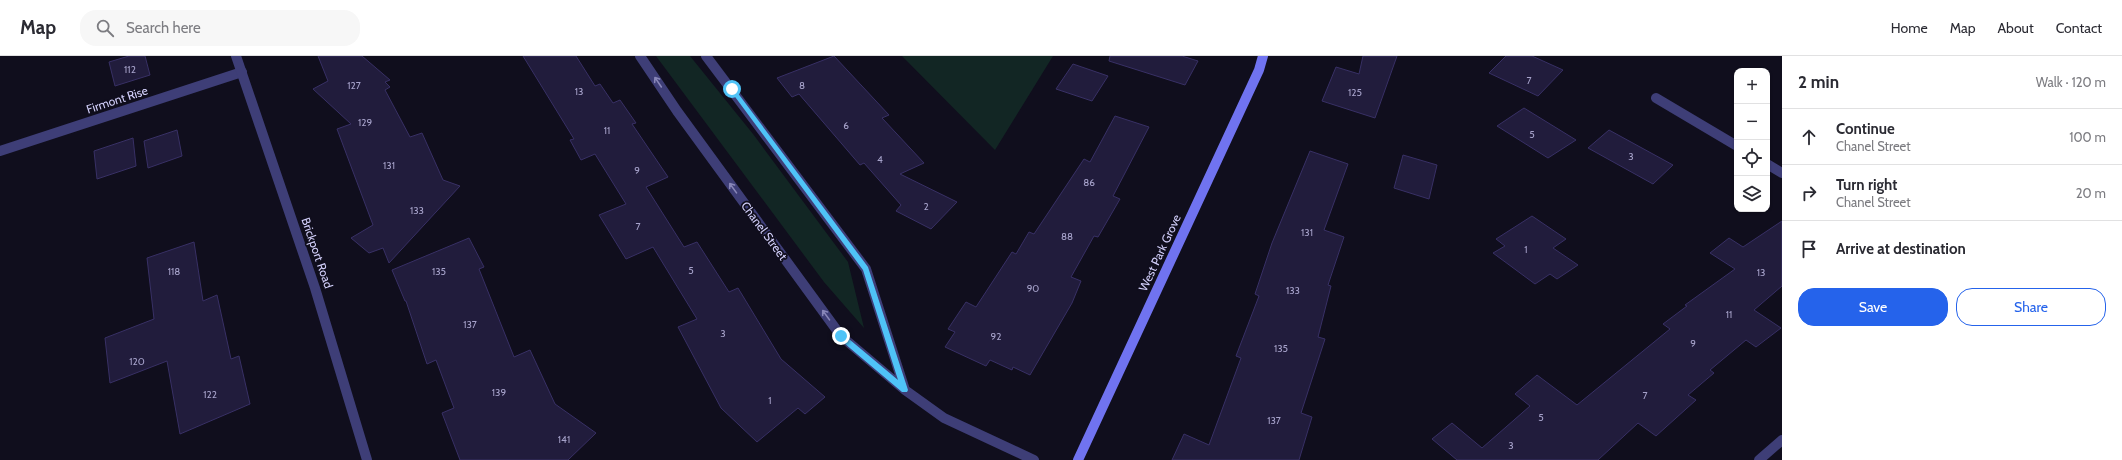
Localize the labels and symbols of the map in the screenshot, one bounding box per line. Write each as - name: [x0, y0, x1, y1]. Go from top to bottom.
- house number: 112: [124, 63, 136, 76]
- house number: 7: [1526, 74, 1532, 87]
- one-way arrow: [653, 76, 661, 88]
- house number: 127: [347, 79, 361, 92]
- house number: 8: [799, 79, 805, 92]
- route start: [723, 80, 741, 98]
- street label: Firmont Rise: [84, 83, 150, 117]
- house number: 13: [575, 85, 583, 98]
- house number: 125: [1348, 86, 1362, 99]
- house number: 129: [358, 116, 372, 129]
- house number: 6: [843, 119, 849, 132]
- house number: 11: [604, 124, 610, 137]
- house number: 5: [1529, 128, 1535, 141]
- house number: 3: [1628, 150, 1634, 163]
- house number: 4: [877, 153, 883, 166]
- house number: 131: [383, 159, 395, 172]
- house number: 9: [634, 164, 640, 177]
- house number: 86: [1083, 176, 1095, 189]
- one-way arrow: [729, 182, 737, 193]
- street label: Chanel Street: [738, 198, 791, 263]
- house number: 2: [923, 200, 929, 213]
- house number: 133: [410, 204, 424, 217]
- street label: West Park Grove: [1135, 212, 1184, 294]
- street label: Brickport Road: [298, 215, 337, 290]
- house number: 7: [635, 220, 641, 233]
- house number: 131: [1301, 226, 1313, 239]
- house number: 88: [1061, 230, 1073, 243]
- house number: 1: [1524, 243, 1528, 256]
- house number: 5: [688, 264, 694, 277]
- house number: 118: [168, 265, 180, 278]
- house number: 135: [432, 265, 446, 278]
- house number: 13: [1757, 266, 1765, 279]
- house number: 90: [1027, 282, 1039, 295]
- house number: 133: [1286, 284, 1300, 297]
- house number: 11: [1726, 308, 1732, 321]
- one-way arrow: [822, 310, 830, 321]
- house number: 137: [463, 318, 477, 331]
- house number: 3: [720, 327, 726, 340]
- route end: [832, 327, 850, 345]
- house number: 92: [991, 330, 1001, 343]
- house number: 9: [1690, 337, 1696, 350]
- house number: 135: [1274, 342, 1288, 355]
- house number: 120: [129, 355, 145, 368]
- house number: 139: [492, 386, 506, 399]
- house number: 122: [203, 388, 217, 401]
- house number: 7: [1642, 389, 1648, 402]
- house number: 1: [768, 394, 772, 407]
- house number: 5: [1538, 411, 1544, 424]
- house number: 137: [1267, 414, 1281, 427]
- house number: 141: [558, 433, 570, 446]
- house number: 3: [1508, 439, 1514, 452]

